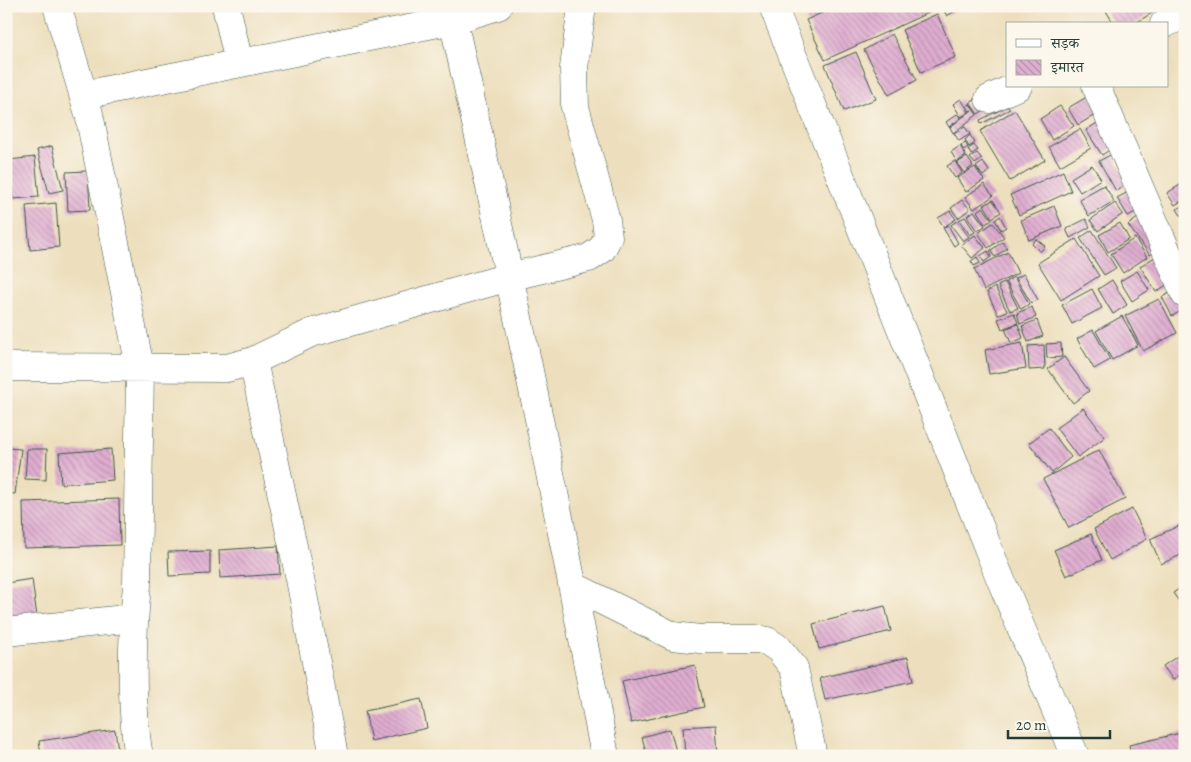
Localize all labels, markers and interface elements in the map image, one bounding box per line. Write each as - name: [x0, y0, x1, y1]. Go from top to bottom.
- legend: [1006, 22, 1168, 88]
- text: सड़क: [1050, 33, 1080, 53]
- text: इमारत: [1050, 57, 1085, 77]
- scale bar: [1008, 707, 1111, 739]
- text: 20 m: [1016, 715, 1047, 735]

